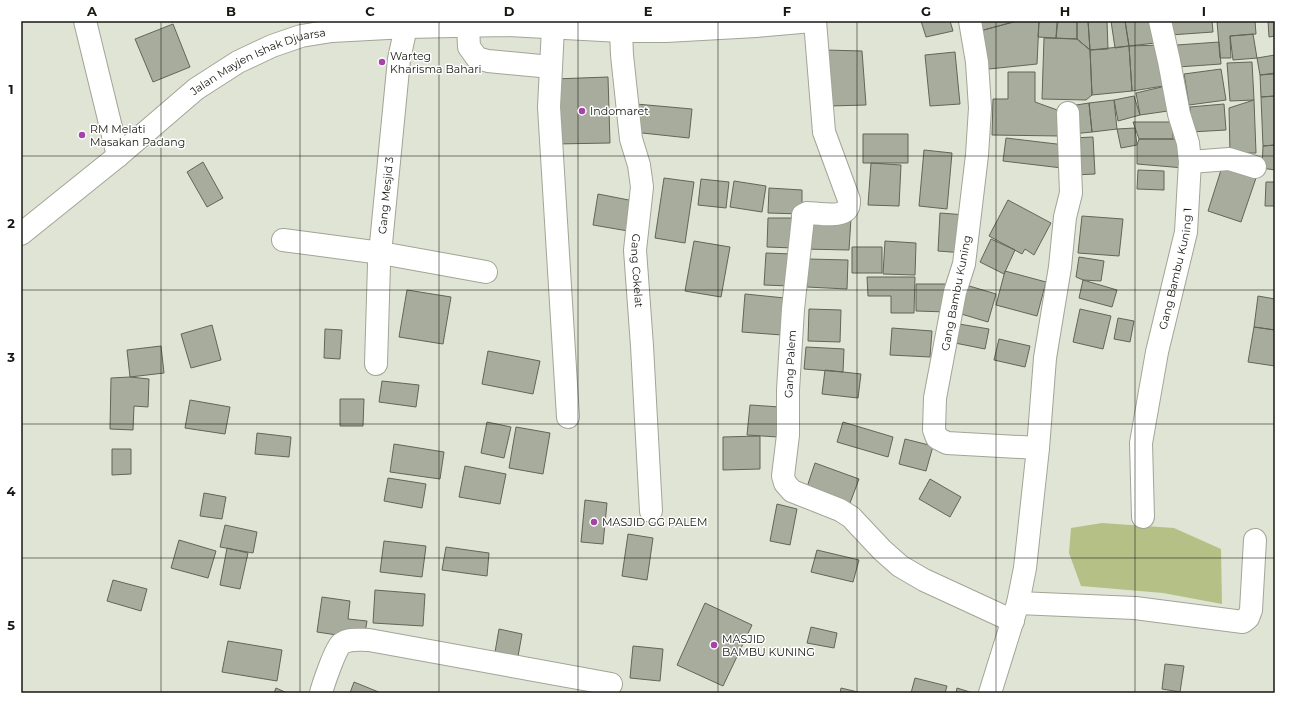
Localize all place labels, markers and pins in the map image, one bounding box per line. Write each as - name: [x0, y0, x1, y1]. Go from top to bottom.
- place label: Warteg Kharisma Bahari: [390, 49, 481, 76]
- marker: Warteg Kharisma Bahari: [377, 57, 387, 67]
- place label: Indomaret: [590, 104, 649, 118]
- marker: Indomaret: [577, 106, 587, 116]
- place label: RM Melati Masakan Padang: [90, 122, 185, 149]
- marker: RM Melati Masakan Padang: [77, 130, 87, 140]
- place label: MASJID GG PALEM: [602, 515, 707, 529]
- marker: MASJID GG PALEM: [589, 517, 599, 527]
- place label: MASJID BAMBU KUNING: [722, 632, 815, 659]
- marker: MASJID BAMBU KUNING: [709, 640, 719, 650]

